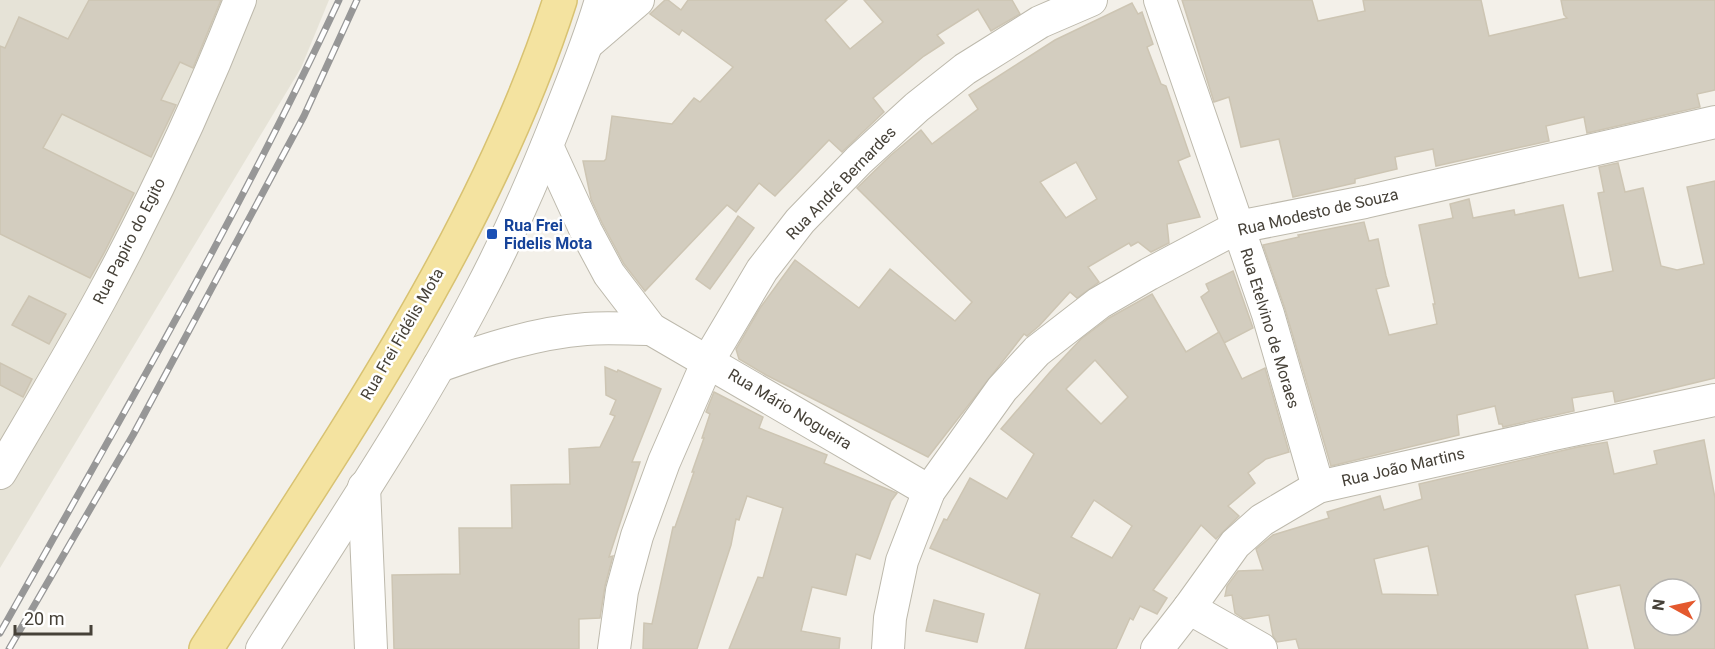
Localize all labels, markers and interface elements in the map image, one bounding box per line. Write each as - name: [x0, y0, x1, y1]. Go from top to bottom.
- street label: Rua André Bernardes: [782, 123, 900, 243]
- street label: Rua Papiro do Egito: [89, 175, 169, 307]
- street label: Rua Modesto de Souza: [1236, 184, 1400, 240]
- place label: Rua Frei Fidelis Mota: [504, 216, 593, 253]
- marker: Rua Frei Fidelis Mota: [485, 227, 499, 241]
- street label: Rua Etelvino de Moraes: [1237, 245, 1303, 411]
- street label: Rua Frei Fidélis Mota: [357, 265, 447, 403]
- street label: Rua Mário Nogueira: [725, 365, 855, 453]
- street label: Rua João Martins: [1340, 444, 1466, 490]
- north arrow: [1643, 577, 1703, 637]
- scale bar: [15, 598, 92, 636]
- text: N: [1648, 598, 1669, 612]
- text: 20 m: [24, 608, 64, 629]

